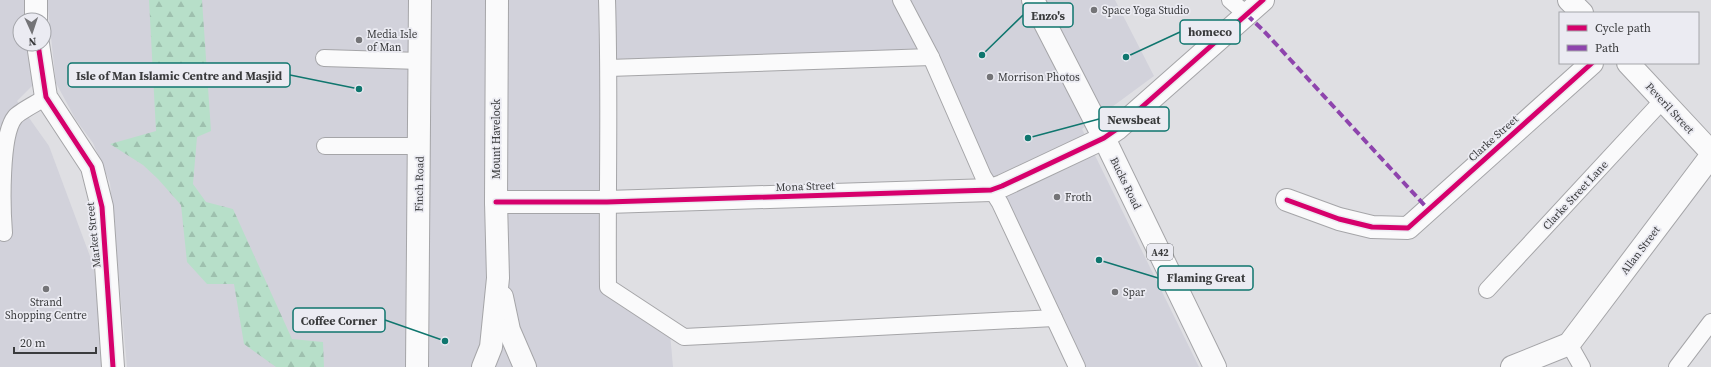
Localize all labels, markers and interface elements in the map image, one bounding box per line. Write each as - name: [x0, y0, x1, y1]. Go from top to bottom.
- callout: Enzo's: [1023, 3, 1073, 27]
- place label: Space Yoga Studio: [1102, 3, 1189, 18]
- marker: Space Yoga Studio: [1089, 5, 1099, 15]
- text: Enzo's: [1031, 8, 1066, 24]
- north arrow: [12, 12, 52, 52]
- legend: [1559, 12, 1699, 64]
- callout: homeco: [1180, 20, 1240, 44]
- text: Cycle path: [1595, 20, 1651, 36]
- text: homeco: [1188, 24, 1232, 40]
- place label: Media Isle of Man: [367, 27, 418, 55]
- text: N: [28, 34, 37, 49]
- marker: Media Isle of Man: [354, 35, 364, 45]
- text: Path: [1595, 40, 1619, 56]
- callout: Isle of Man Islamic Centre and Masjid: [68, 63, 290, 87]
- text: Isle of Man Islamic Centre and Masjid: [76, 68, 282, 84]
- place label: Morrison Photos: [998, 70, 1080, 85]
- marker: Morrison Photos: [985, 72, 995, 82]
- street label: Peveril Street: [1642, 79, 1698, 137]
- street label: Mount Havelock: [489, 98, 504, 179]
- callout: Newsbeat: [1099, 107, 1169, 131]
- text: Newsbeat: [1107, 112, 1161, 128]
- street label: Clarke Street: [1465, 112, 1522, 165]
- street label: Finch Road: [412, 155, 427, 212]
- street label: Bucks Road: [1106, 155, 1145, 213]
- street label: Clarke Street Lane: [1539, 157, 1612, 233]
- street label: Mona Street: [775, 178, 835, 195]
- place label: Froth: [1065, 190, 1092, 205]
- marker: Froth: [1052, 192, 1062, 202]
- street label: Market Street: [83, 201, 104, 268]
- street label: Allan Street: [1617, 223, 1664, 278]
- road number: A42: [1147, 244, 1173, 260]
- callout: Flaming Great: [1158, 266, 1253, 290]
- text: Flaming Great: [1167, 270, 1246, 286]
- marker: Strand Shopping Centre: [41, 284, 51, 294]
- place label: Spar: [1123, 285, 1145, 300]
- marker: Spar: [1110, 287, 1120, 297]
- place label: Strand Shopping Centre: [5, 295, 87, 323]
- callout: Coffee Corner: [293, 308, 385, 332]
- text: Coffee Corner: [301, 313, 378, 329]
- scale bar: [14, 329, 96, 355]
- text: 20 m: [20, 335, 46, 351]

